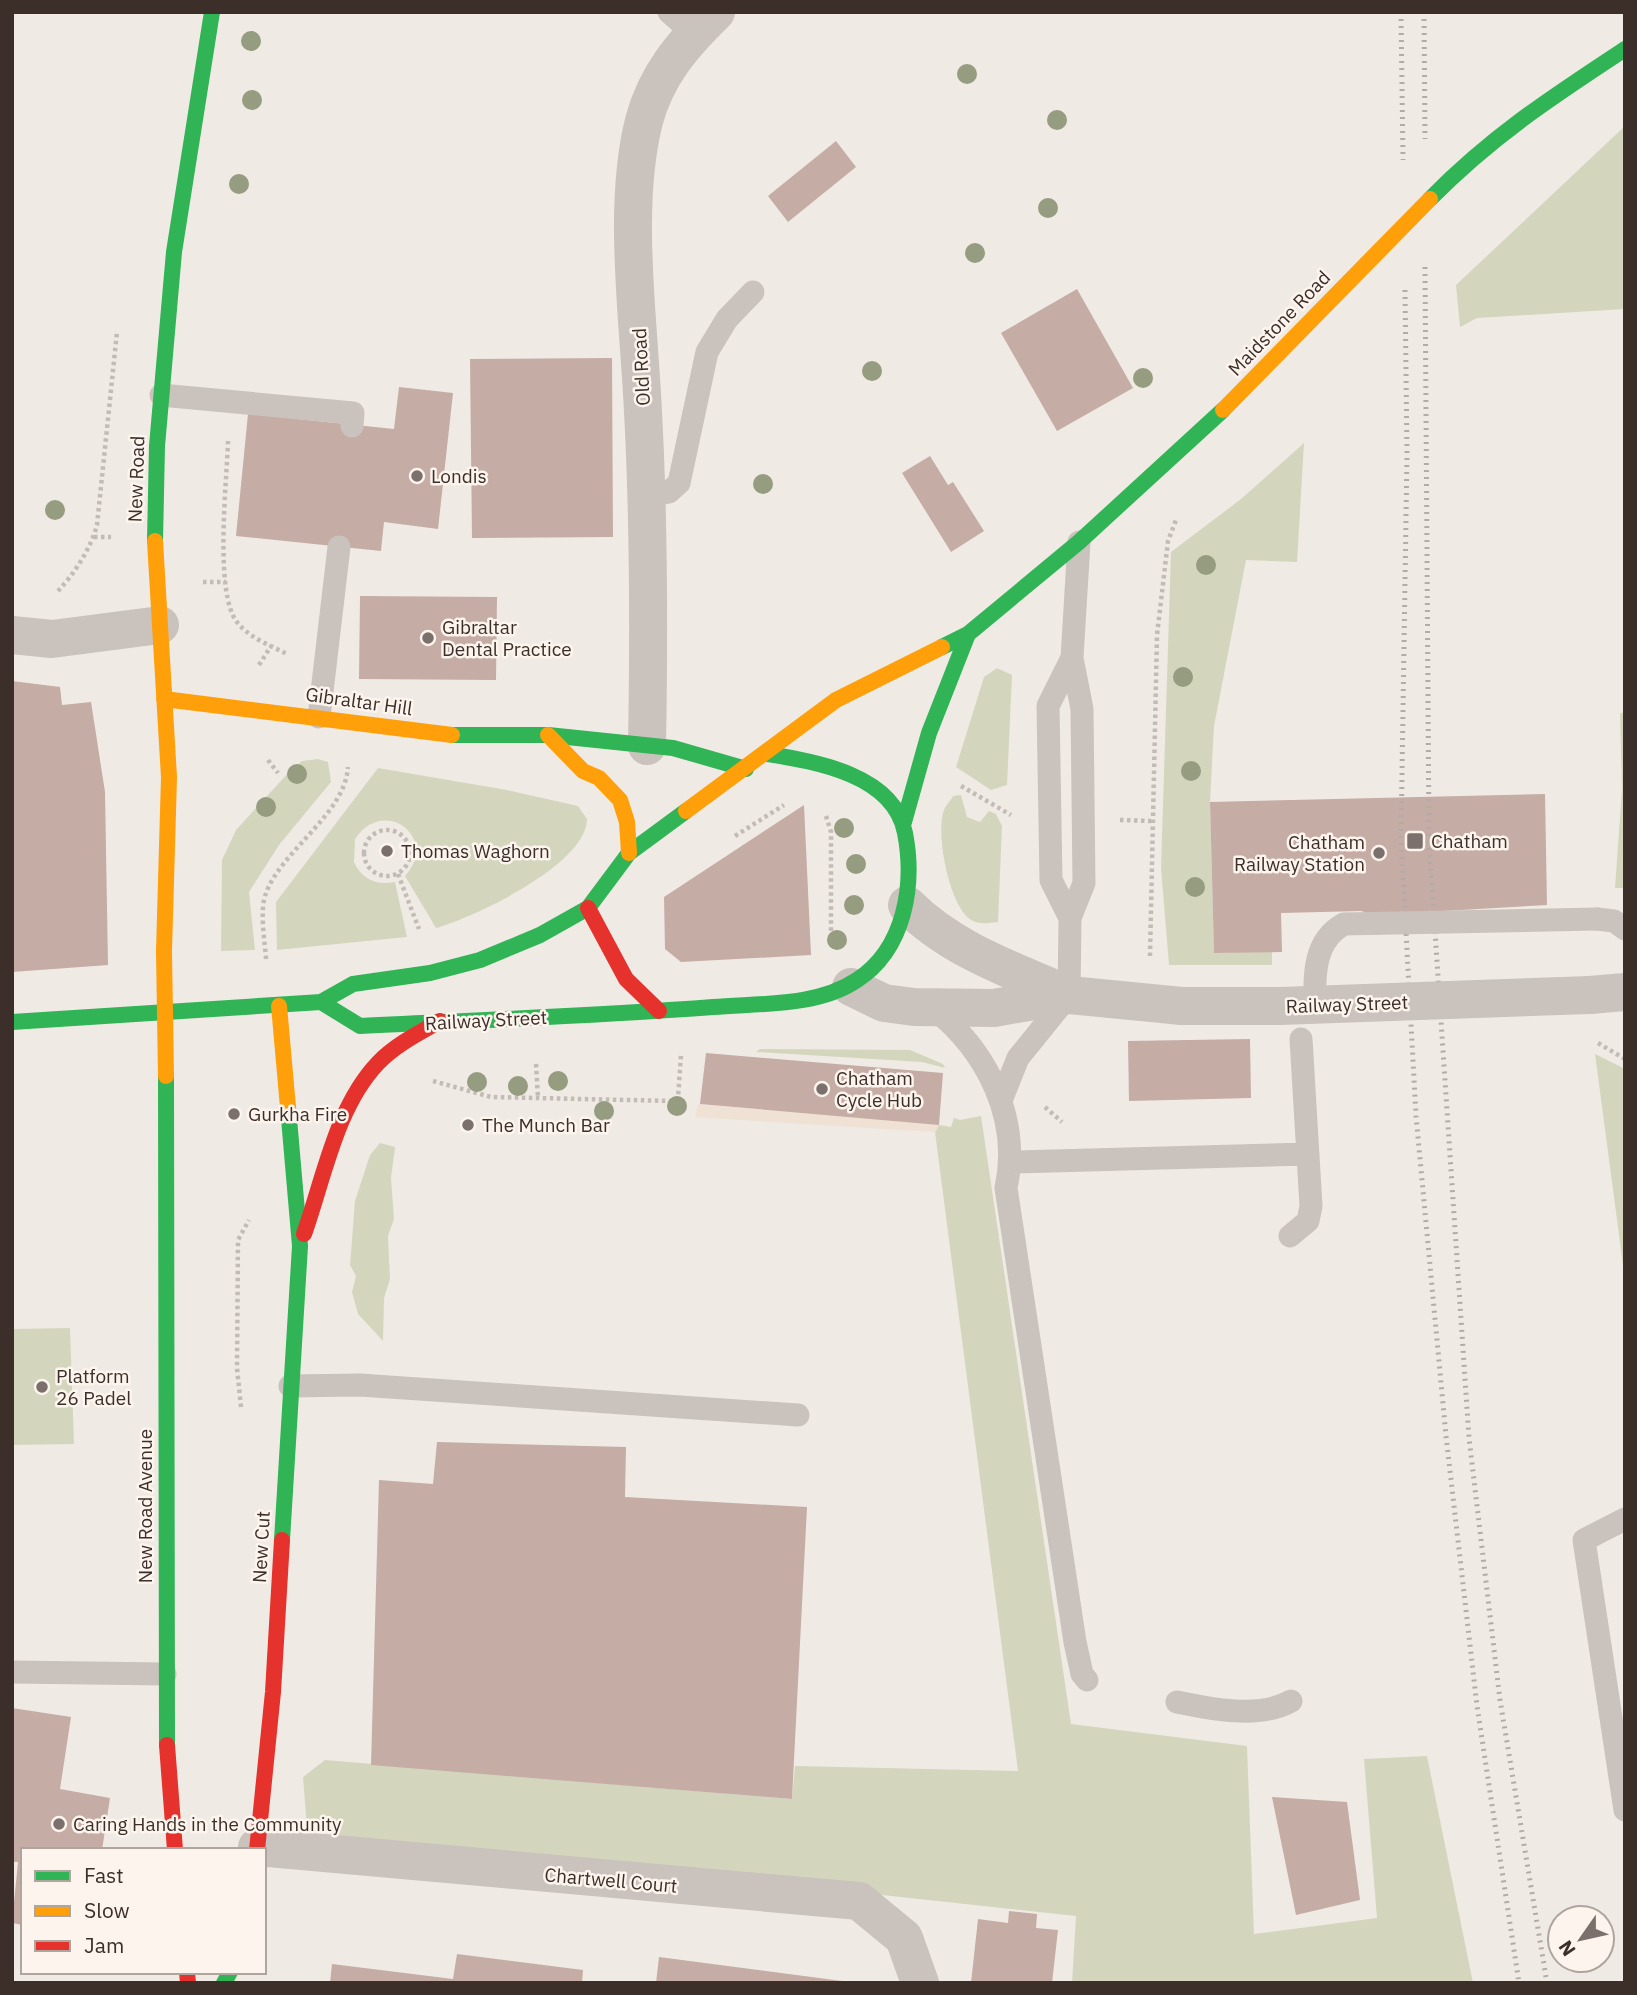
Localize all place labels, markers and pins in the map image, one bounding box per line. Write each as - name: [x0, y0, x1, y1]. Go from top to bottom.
- place label: Londis: [431, 464, 487, 488]
- marker: Londis: [409, 468, 425, 484]
- place label: Gibraltar Dental Practice: [442, 615, 572, 661]
- marker: Gibraltar Dental Practice: [420, 630, 436, 646]
- place label: Chatham: [1431, 829, 1508, 853]
- place label: Chatham Railway Station: [1234, 830, 1365, 876]
- marker: Chatham: [1405, 831, 1425, 851]
- place label: Thomas Waghorn: [401, 839, 550, 863]
- marker: Thomas Waghorn: [379, 843, 395, 859]
- marker: Chatham Railway Station: [1371, 845, 1387, 861]
- place label: Chatham Cycle Hub: [836, 1066, 922, 1112]
- marker: Chatham Cycle Hub: [814, 1081, 830, 1097]
- place label: Gurkha Fire: [248, 1102, 347, 1126]
- marker: Gurkha Fire: [226, 1106, 242, 1122]
- place label: The Munch Bar: [482, 1113, 610, 1137]
- marker: The Munch Bar: [460, 1117, 476, 1133]
- place label: Platform 26 Padel: [56, 1364, 131, 1410]
- marker: Platform 26 Padel: [34, 1379, 50, 1395]
- place label: Caring Hands in the Community: [73, 1812, 342, 1836]
- marker: Caring Hands in the Community: [51, 1816, 67, 1832]

